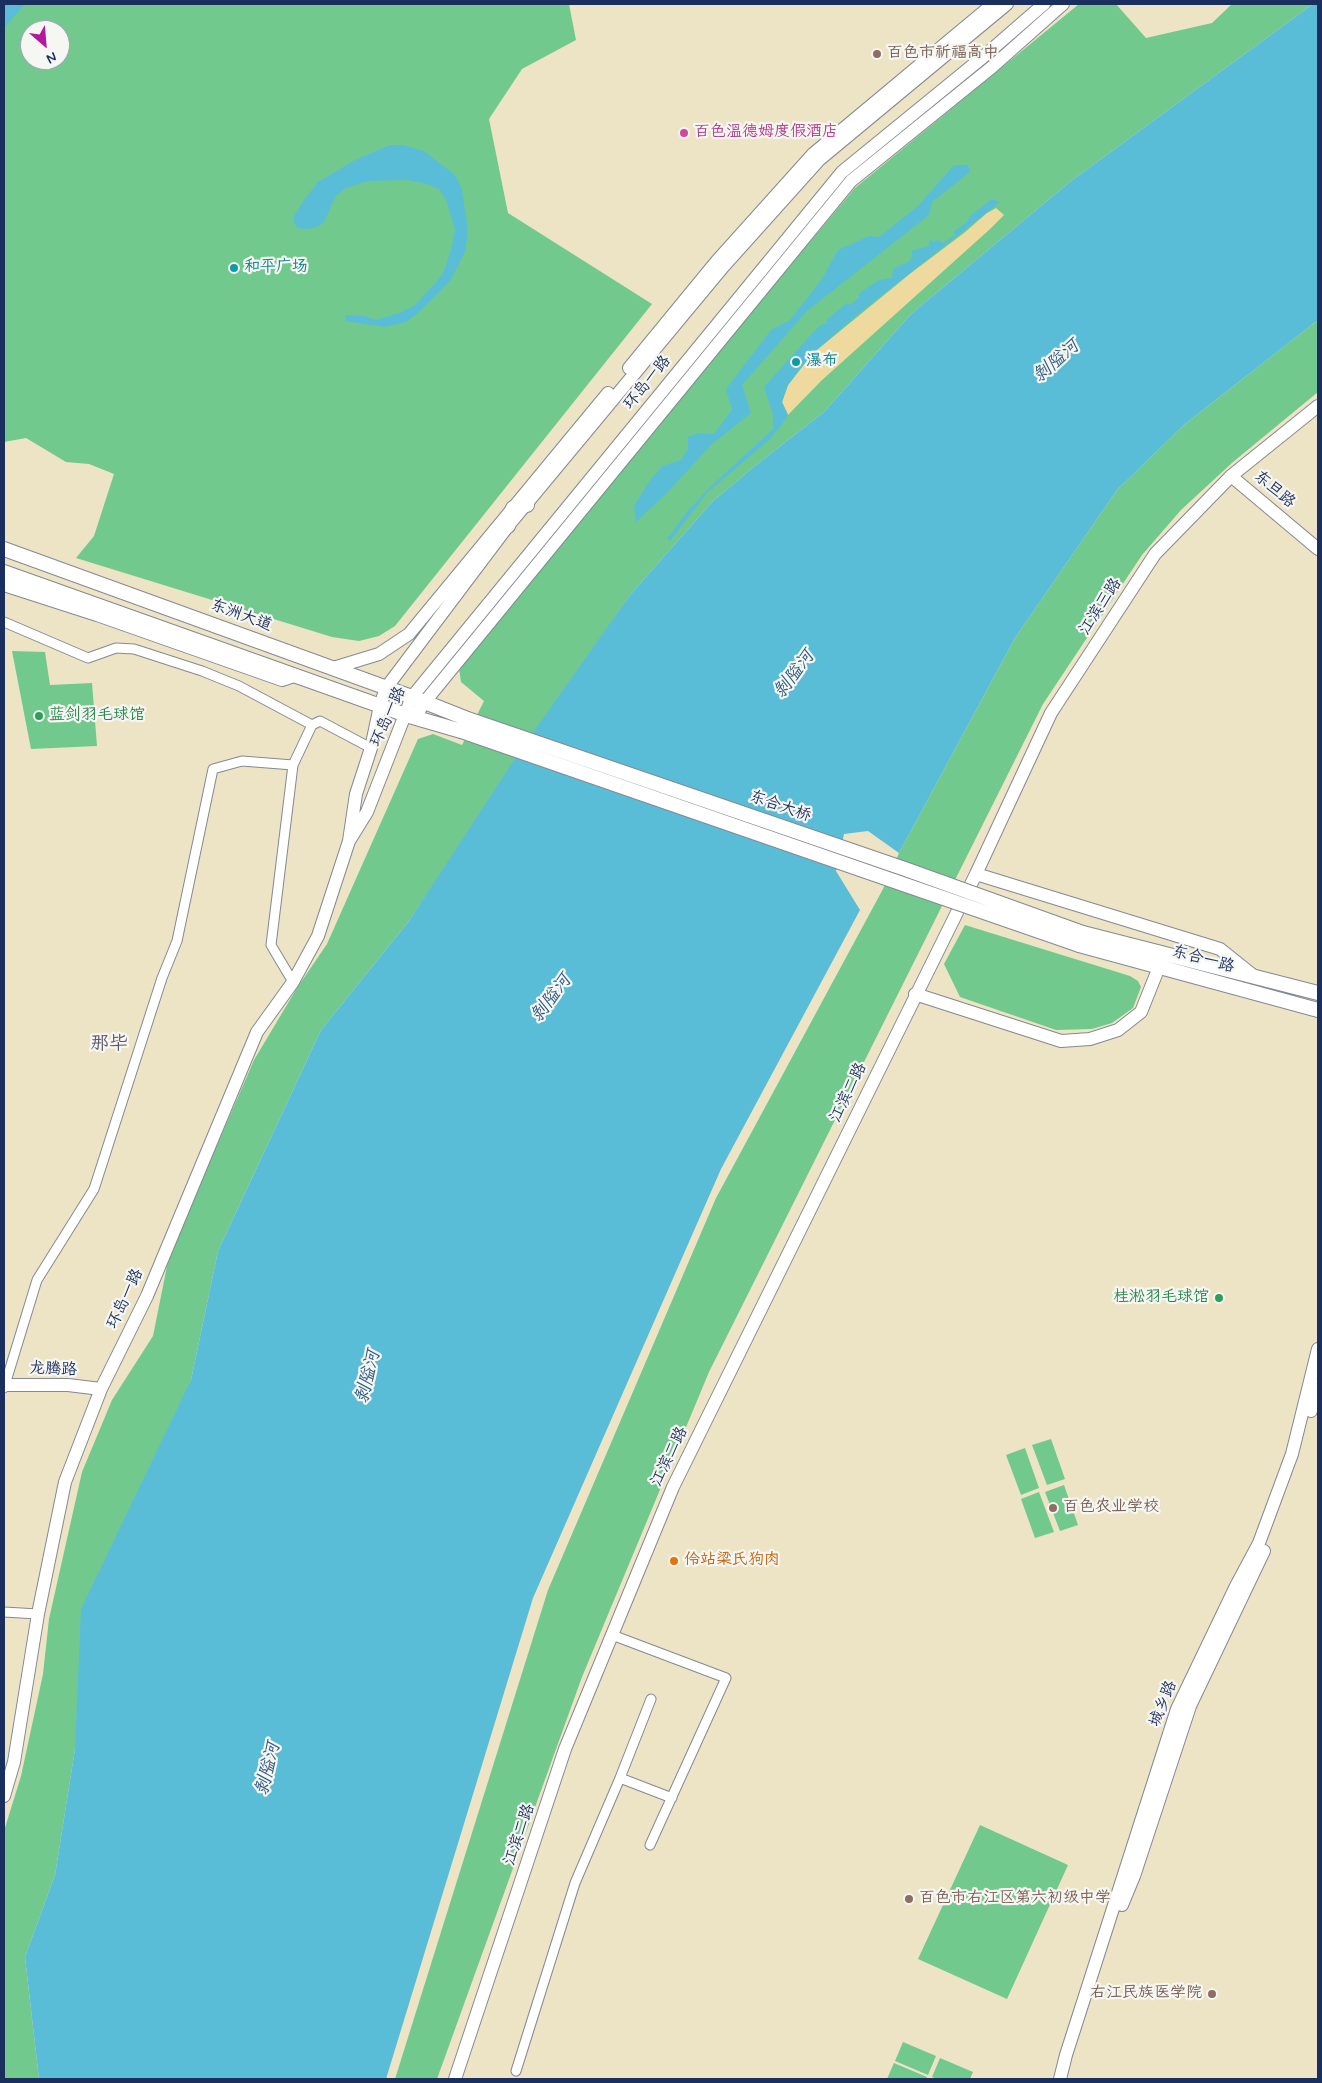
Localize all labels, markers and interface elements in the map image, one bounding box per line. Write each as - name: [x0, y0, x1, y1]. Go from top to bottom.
- north arrow: [20, 20, 70, 70]
- place label: 百色市祈福高中: [887, 44, 999, 64]
- text: N: [43, 47, 60, 68]
- marker: 百色市祈福高中: [871, 48, 883, 60]
- place label: 百色温德姆度假酒店: [694, 123, 838, 143]
- marker: 百色温德姆度假酒店: [678, 127, 690, 139]
- place label: 和平广场: [244, 258, 308, 278]
- marker: 和平广场: [228, 262, 240, 274]
- water label: 剥隘河: [1030, 336, 1084, 388]
- street label: 环岛一路: [620, 352, 676, 414]
- place label: 瀑布: [806, 352, 838, 372]
- marker: 瀑布: [790, 356, 802, 368]
- street label: 东旦路: [1249, 467, 1299, 513]
- street label: 江滨三路: [1076, 575, 1126, 639]
- street label: 东洲大道: [208, 596, 274, 636]
- water label: 剥隘河: [770, 647, 820, 703]
- street label: 环岛一路: [367, 684, 411, 750]
- place label: 蓝剑羽毛球馆: [49, 706, 145, 726]
- marker: 蓝剑羽毛球馆: [33, 710, 45, 722]
- street label: 东合大桥: [747, 788, 813, 826]
- street label: 东合一路: [1170, 942, 1236, 978]
- water label: 剥隘河: [527, 971, 577, 1027]
- district label: 那毕: [90, 1034, 128, 1056]
- street label: 江滨二路: [826, 1060, 872, 1126]
- street label: 环岛一路: [104, 1266, 148, 1332]
- place label: 桂淞羽毛球馆: [1113, 1288, 1209, 1308]
- marker: 桂淞羽毛球馆: [1213, 1292, 1225, 1304]
- water label: 剥隘河: [352, 1348, 386, 1406]
- street label: 龙腾路: [29, 1360, 77, 1380]
- street label: 江滨二路: [647, 1424, 693, 1490]
- place label: 百色农业学校: [1063, 1498, 1159, 1518]
- marker: 百色农业学校: [1047, 1502, 1059, 1514]
- place label: 伶站梁氏狗肉: [684, 1551, 780, 1571]
- marker: 伶站梁氏狗肉: [668, 1555, 680, 1567]
- street label: 城乡路: [1146, 1678, 1182, 1730]
- water label: 剥隘河: [252, 1740, 286, 1798]
- street label: 江滨二路: [501, 1802, 539, 1868]
- place label: 百色市右江区第六初级中学: [919, 1889, 1111, 1909]
- marker: 百色市右江区第六初级中学: [903, 1893, 915, 1905]
- place label: 右江民族医学院: [1090, 1984, 1202, 2004]
- marker: 右江民族医学院: [1206, 1988, 1218, 2000]

